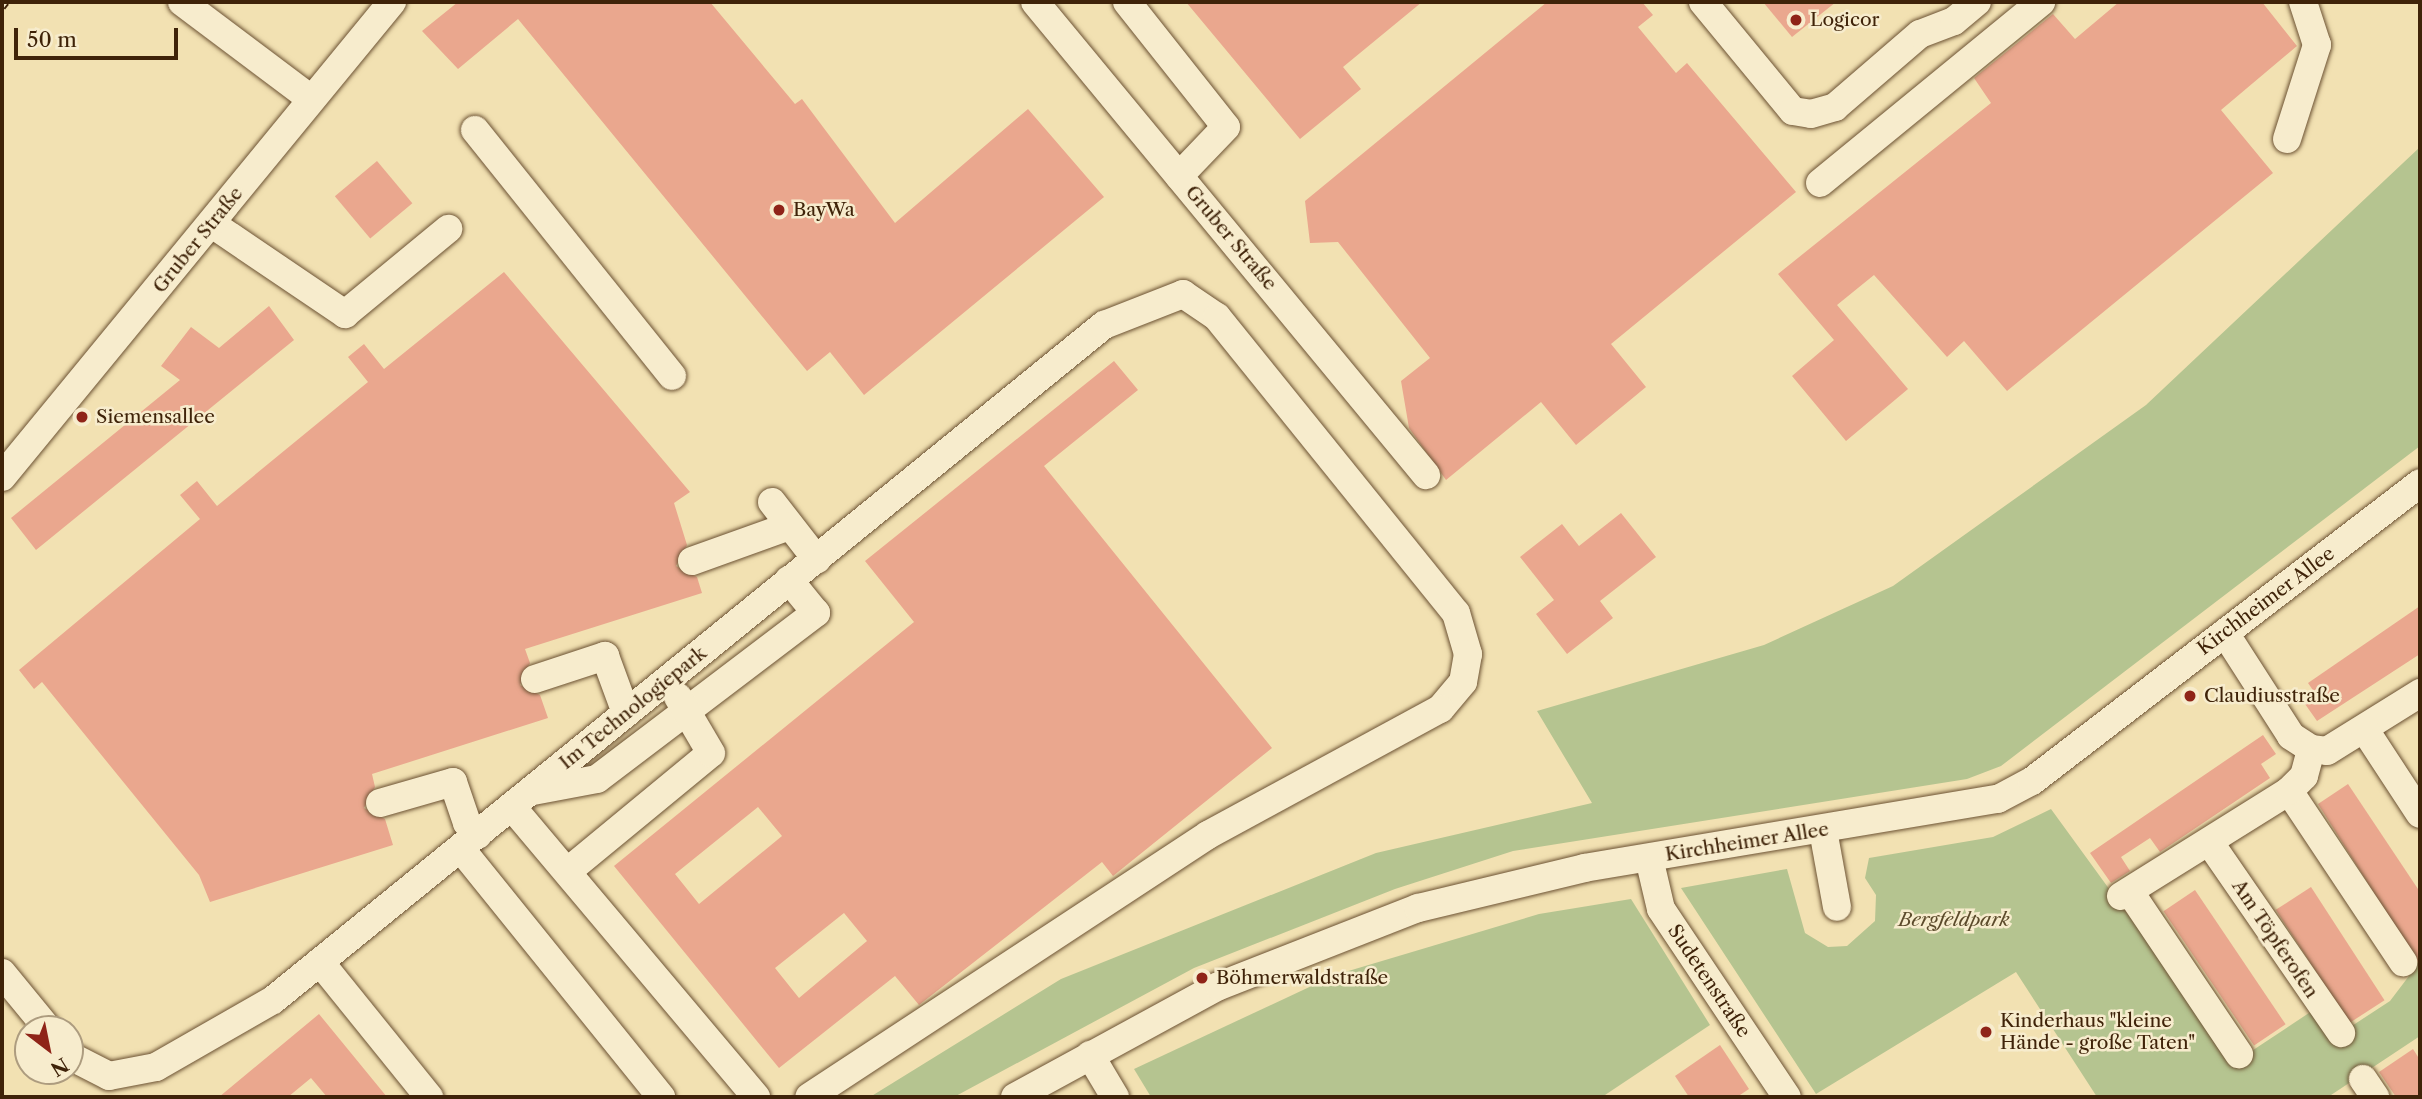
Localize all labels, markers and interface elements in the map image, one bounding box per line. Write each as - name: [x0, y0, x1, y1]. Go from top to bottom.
- place label: Logicor: [1810, 9, 1880, 31]
- marker: Logicor: [1788, 12, 1804, 28]
- scale bar: [18, 14, 182, 58]
- text: 50 m: [27, 27, 77, 52]
- street label: Gruber Straße: [1180, 181, 1282, 295]
- street label: Gruber Straße: [148, 182, 248, 298]
- place label: BayWa: [793, 199, 855, 221]
- marker: BayWa: [771, 202, 787, 218]
- place label: Siemensallee: [96, 406, 215, 428]
- marker: Siemensallee: [74, 409, 90, 425]
- street label: Kirchheimer Allee: [2193, 542, 2339, 660]
- street label: Im Technologiepark: [555, 642, 711, 774]
- place label: Claudiusstraße: [2204, 685, 2340, 707]
- marker: Claudiusstraße: [2182, 688, 2198, 704]
- street label: Kirchheimer Allee: [1663, 818, 1831, 866]
- street label: Am Töpferofen: [2227, 875, 2323, 1003]
- park label: Bergfeldpark: [1898, 909, 2010, 931]
- street label: Sudetenstraße: [1663, 920, 1755, 1042]
- place label: Böhmerwaldstraße: [1216, 967, 1388, 989]
- marker: Böhmerwaldstraße: [1194, 970, 1210, 986]
- place label: Kinderhaus "kleine Hände - große Taten": [2000, 1010, 2196, 1054]
- north arrow: [14, 1015, 84, 1085]
- marker: Kinderhaus "kleine Hände - große Taten": [1978, 1024, 1994, 1040]
- text: N: [46, 1052, 72, 1081]

